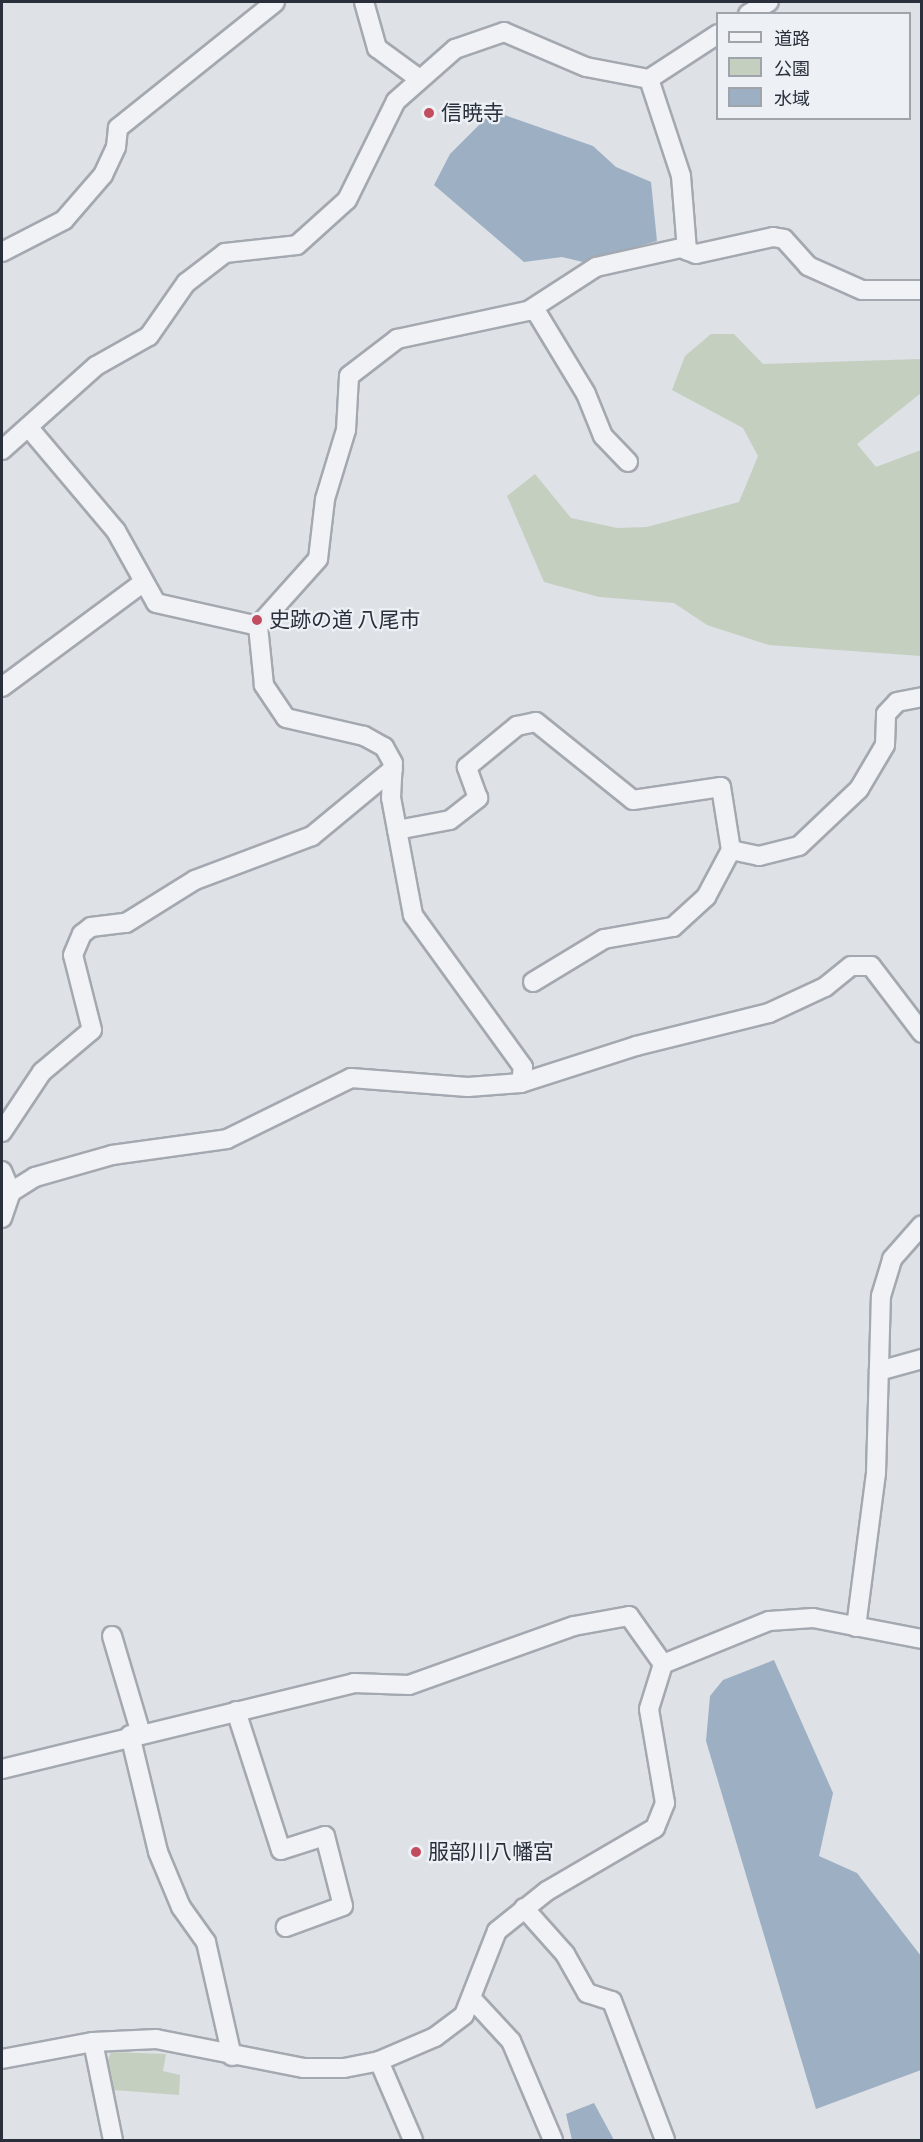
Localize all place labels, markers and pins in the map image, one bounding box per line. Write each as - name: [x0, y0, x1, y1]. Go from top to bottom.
- place label: 信暁寺: [441, 100, 504, 126]
- marker: 信暁寺: [422, 106, 436, 120]
- place label: 史跡の道 八尾市: [269, 607, 420, 633]
- marker: 史跡の道 八尾市: [250, 613, 264, 627]
- place label: 服部川八幡宮: [428, 1839, 554, 1865]
- marker: 服部川八幡宮: [409, 1845, 423, 1859]

